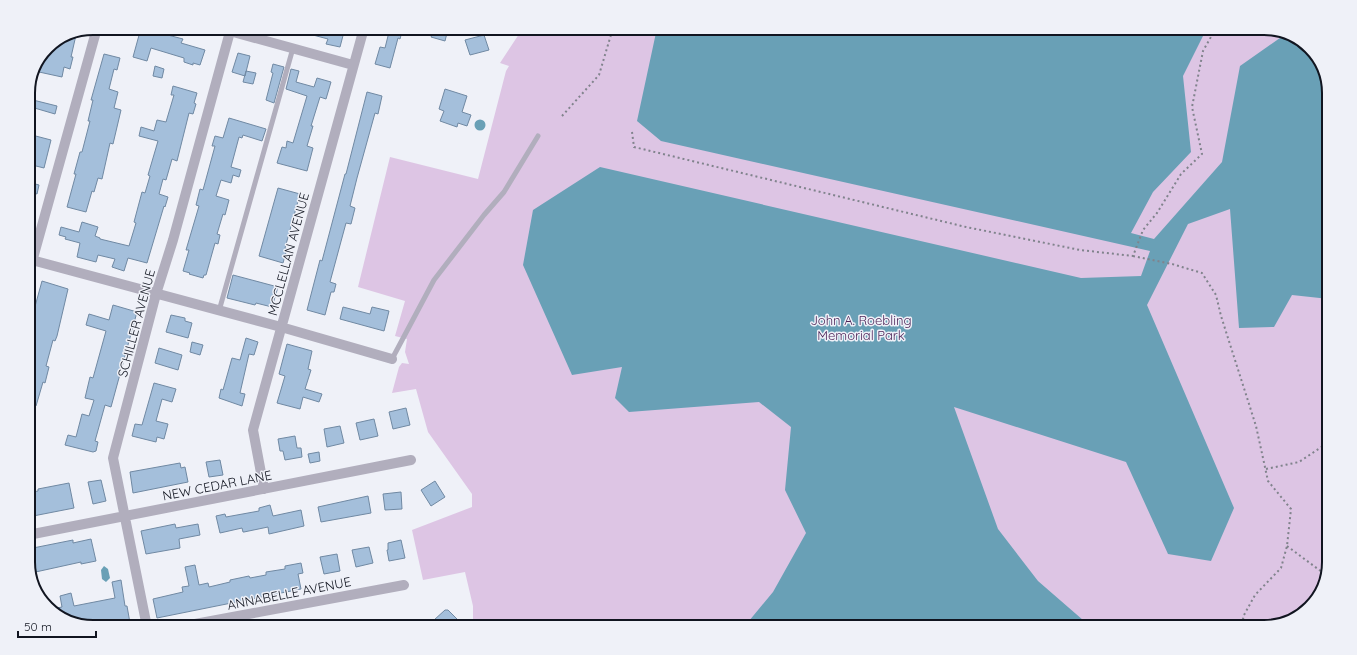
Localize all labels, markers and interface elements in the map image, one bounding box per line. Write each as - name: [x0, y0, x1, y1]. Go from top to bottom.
- street label: MCCLELLAN AVENUE: [264, 191, 312, 317]
- street label: SCHILLER AVENUE: [114, 267, 158, 379]
- park label: John A. Roebling Memorial Park: [810, 312, 912, 343]
- street label: NEW CEDAR LANE: [161, 467, 273, 503]
- street label: ANNABELLE AVENUE: [226, 573, 352, 613]
- scale bar: [18, 613, 96, 639]
- text: 50 m: [24, 619, 52, 634]

